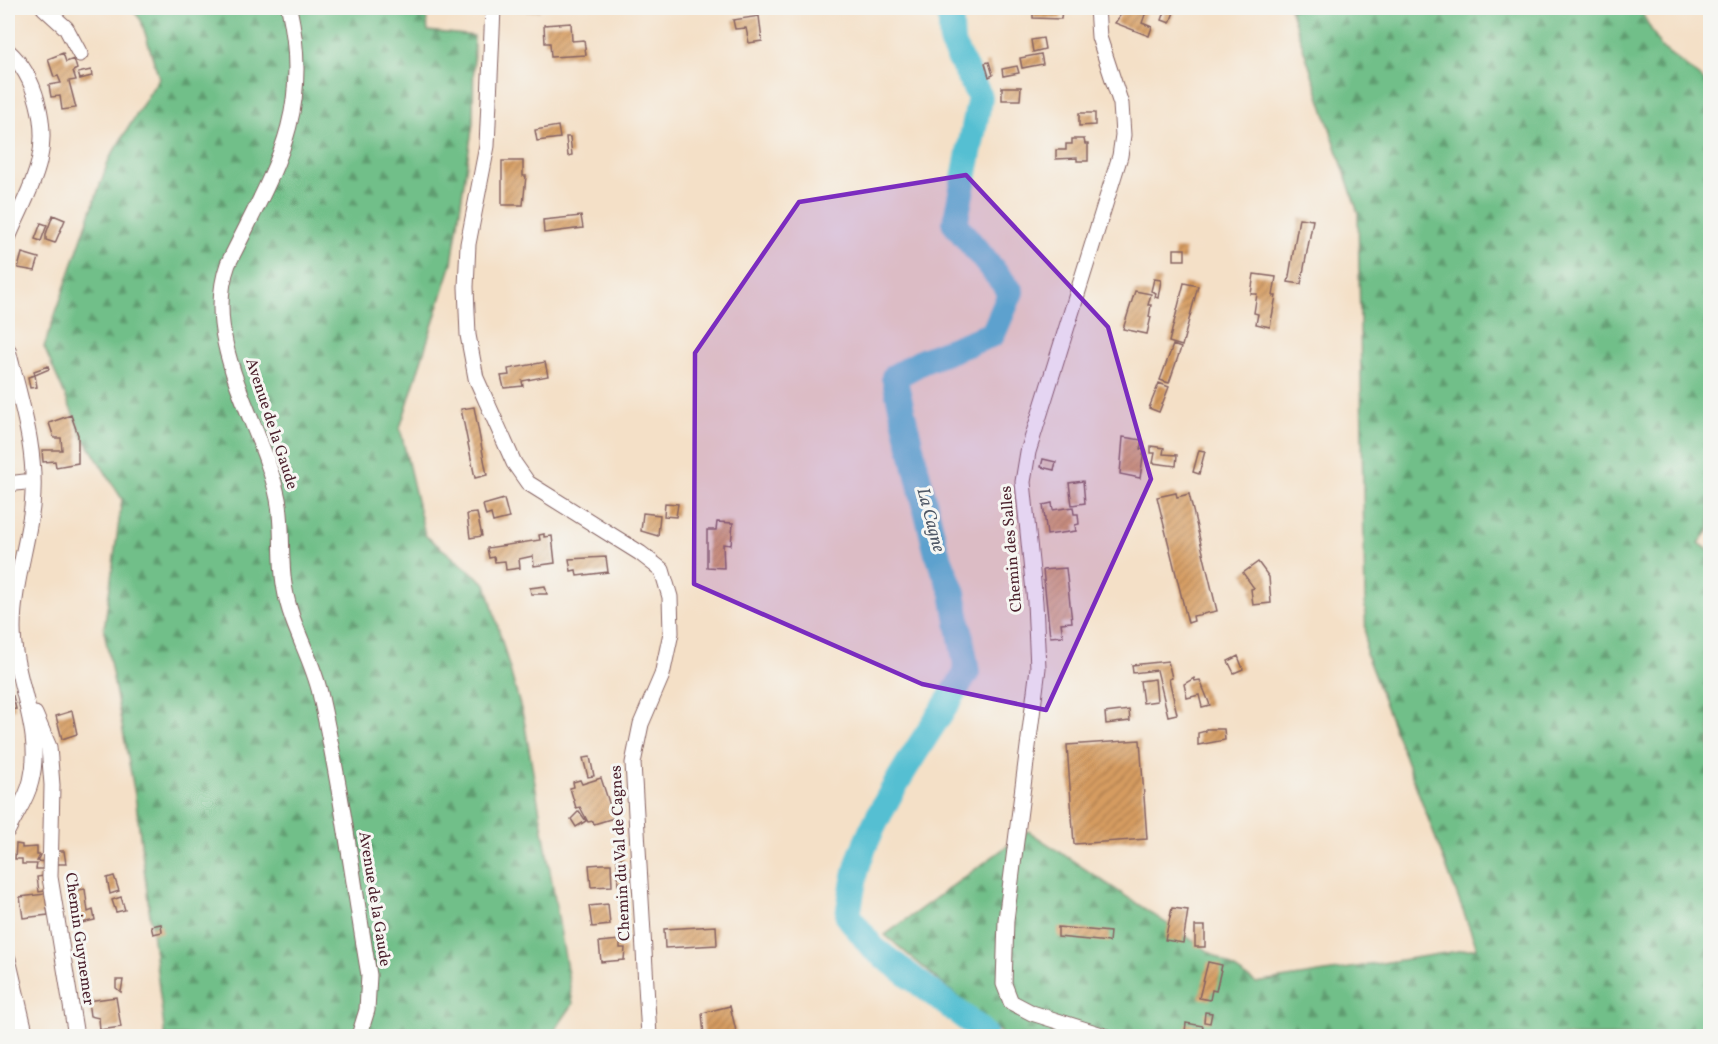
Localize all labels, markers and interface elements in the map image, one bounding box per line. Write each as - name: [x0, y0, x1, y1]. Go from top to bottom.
- street label: Avenue de la Gaude: [239, 356, 303, 492]
- water label: La Cagne: [909, 485, 951, 555]
- street label: Chemin des Salles: [996, 485, 1028, 613]
- street label: Chemin du Val de Cagnes: [605, 764, 637, 941]
- street label: Avenue de la Gaude: [352, 830, 396, 968]
- street label: Chemin Guynemer: [59, 871, 99, 1007]

